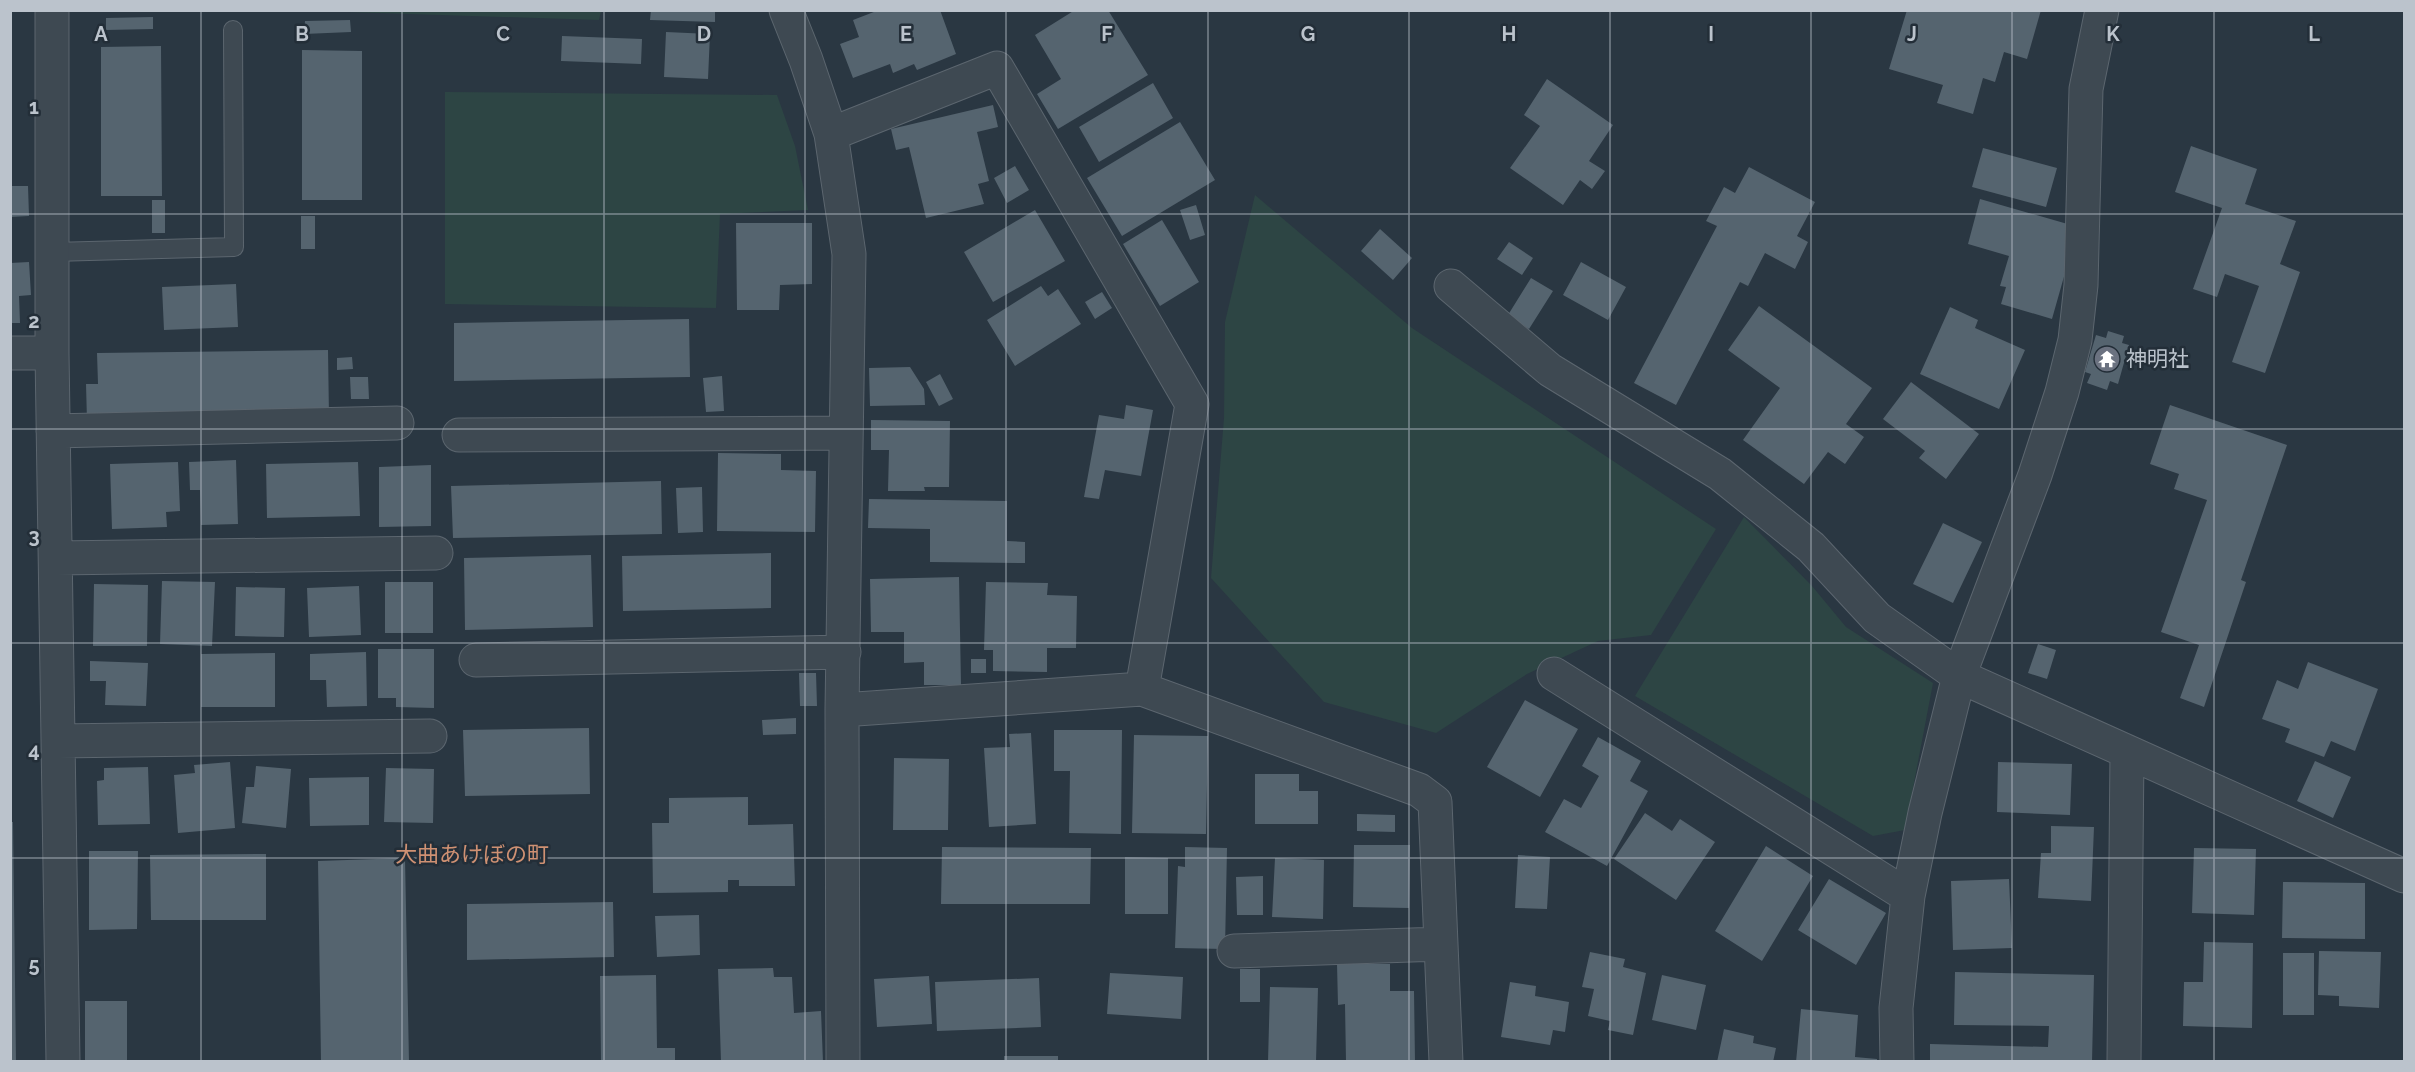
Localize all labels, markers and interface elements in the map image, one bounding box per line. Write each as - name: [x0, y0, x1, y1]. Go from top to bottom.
- text: A: [94, 22, 108, 46]
- text: B: [295, 22, 309, 46]
- text: C: [496, 22, 510, 46]
- text: D: [697, 22, 711, 46]
- text: E: [900, 22, 912, 46]
- text: F: [1101, 22, 1113, 46]
- text: G: [1301, 22, 1315, 46]
- text: H: [1502, 22, 1516, 46]
- text: I: [1708, 22, 1714, 46]
- text: J: [1907, 22, 1917, 46]
- text: K: [2106, 22, 2120, 46]
- text: L: [2308, 22, 2320, 46]
- text: 1: [29, 95, 39, 119]
- text: 2: [28, 309, 40, 333]
- temple icon: 神明社: [2092, 344, 2122, 374]
- place label: 神明社: [2126, 346, 2189, 371]
- text: 3: [28, 524, 40, 548]
- text: 4: [28, 738, 40, 762]
- district label: 大曲あけぼの町: [395, 841, 549, 867]
- text: 5: [28, 953, 40, 977]

